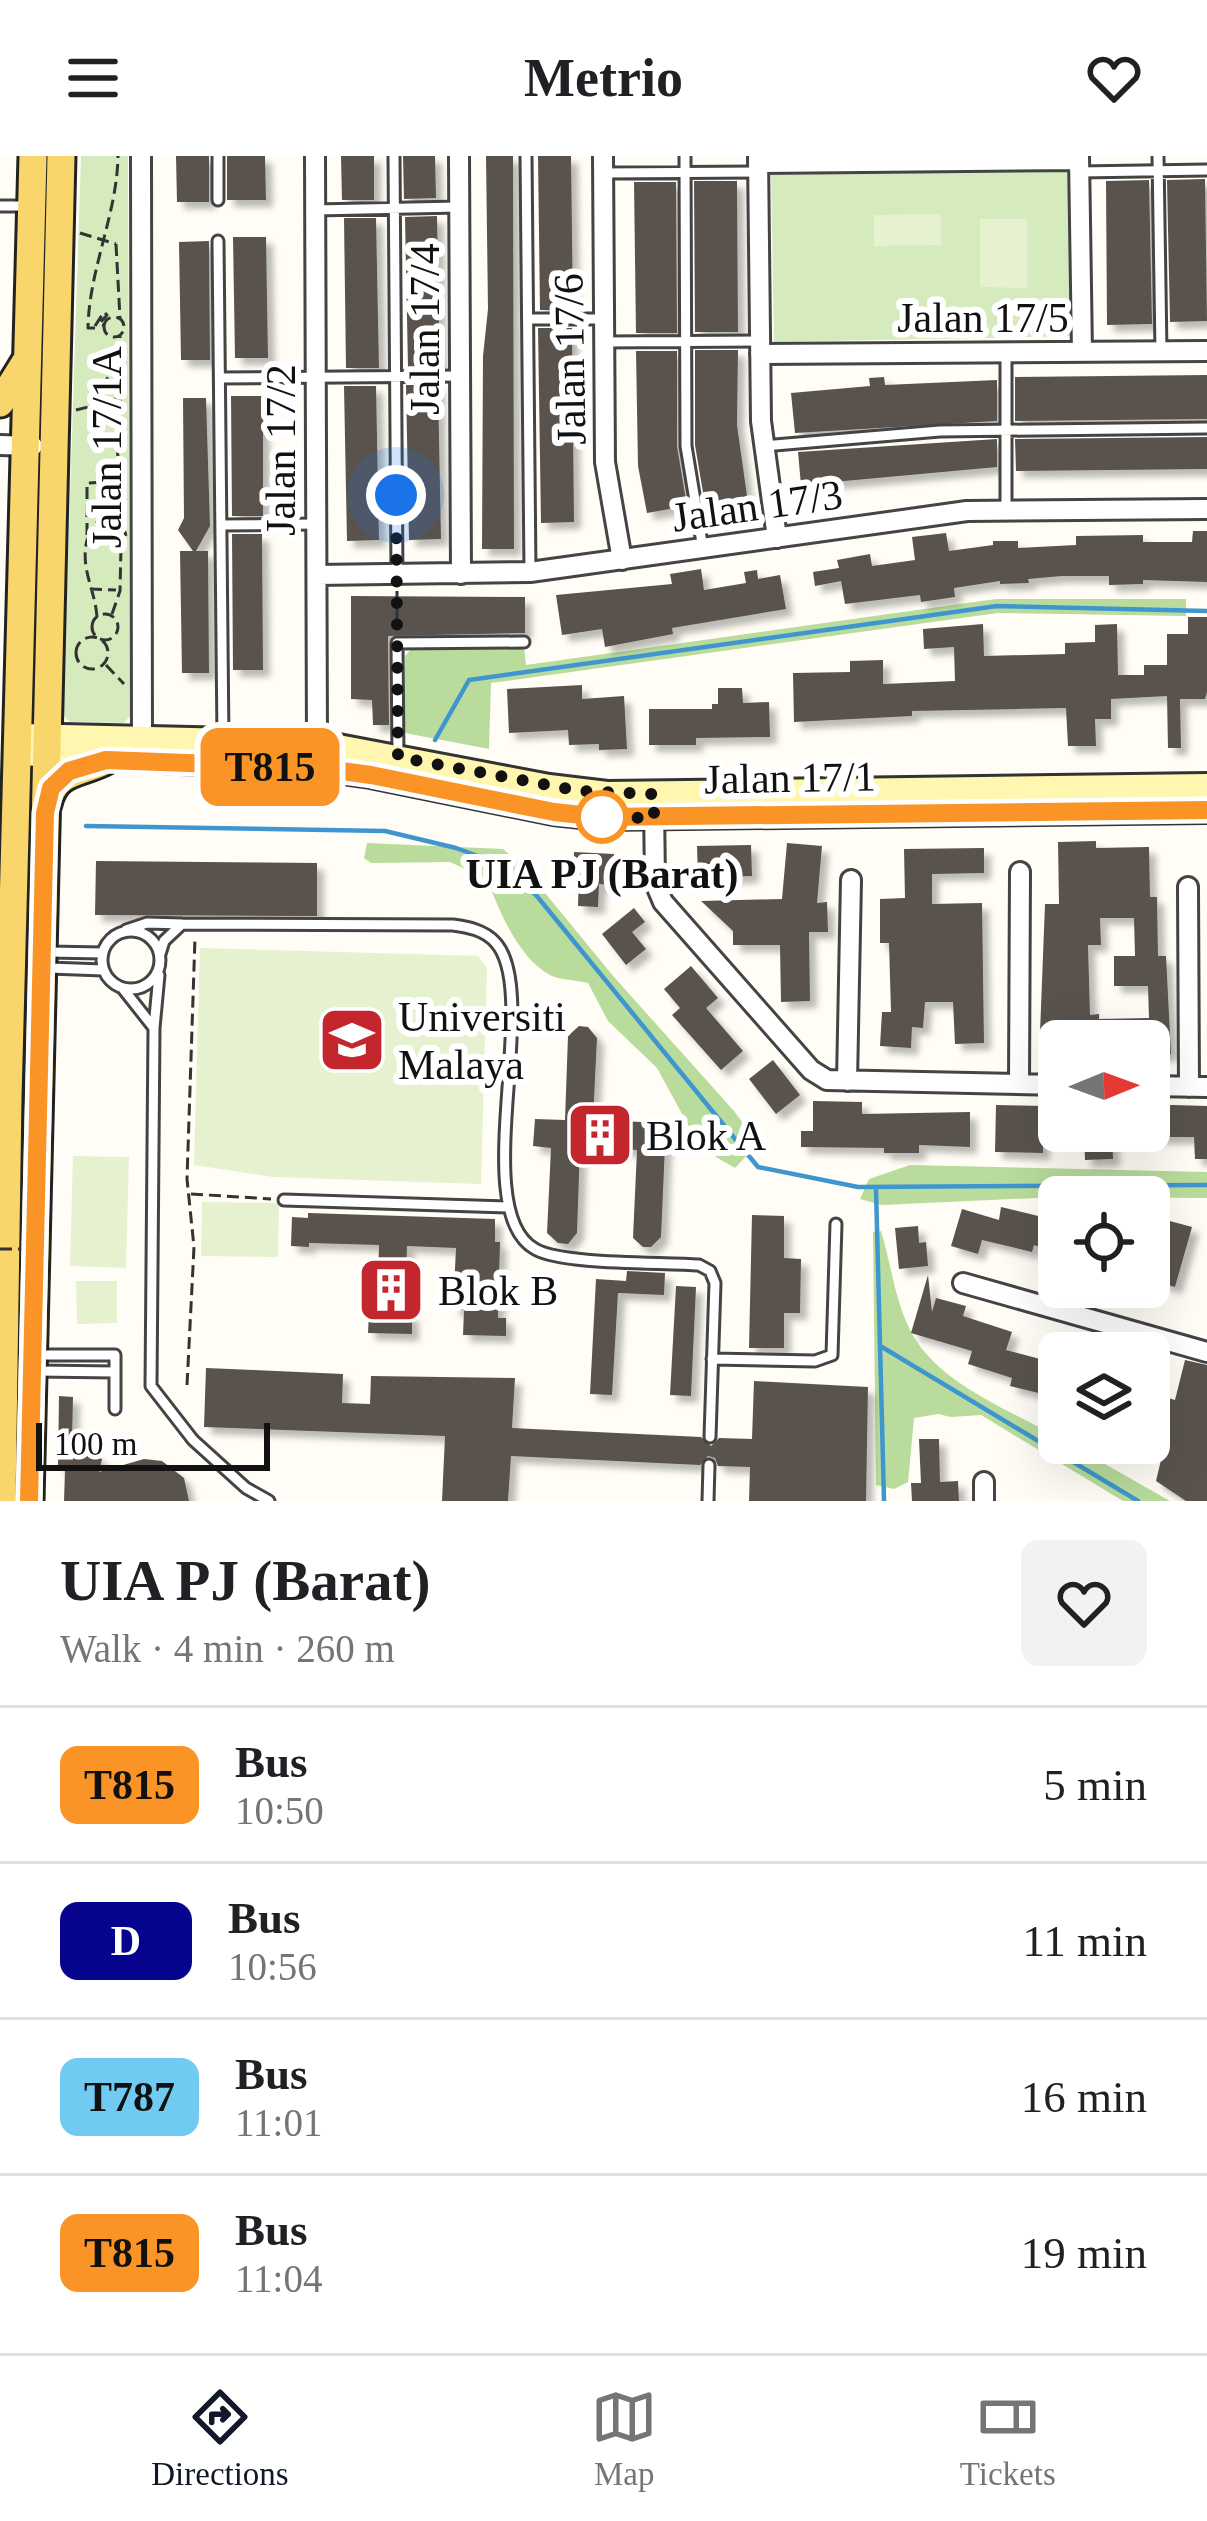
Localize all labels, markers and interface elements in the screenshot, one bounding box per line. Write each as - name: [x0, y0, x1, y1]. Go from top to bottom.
- icon: menu: [60, 45, 126, 111]
- icon: heart: [1081, 45, 1147, 111]
- text: Metrio: [524, 48, 683, 108]
- street label: Jalan 17/4: [402, 243, 448, 415]
- street label: Jalan 17/6: [546, 273, 594, 445]
- street label: Jalan 17/5: [897, 295, 1069, 341]
- street label: Jalan 17/1A: [84, 345, 130, 548]
- street label: Jalan 17/2: [258, 364, 304, 536]
- your location: [366, 465, 426, 525]
- street label: Jalan 17/3: [669, 471, 845, 541]
- line badge: T815: [186, 728, 354, 806]
- text: T815: [224, 744, 316, 790]
- street label: Jalan 17/1: [704, 754, 876, 802]
- marker: UIA PJ (Barat): [577, 792, 627, 842]
- place label: UIA PJ (Barat): [466, 851, 738, 898]
- place label: Universiti Malaya: [398, 994, 566, 1088]
- school or university icon: Universiti Malaya: [317, 1005, 387, 1075]
- north arrow: [1038, 1020, 1170, 1152]
- map controls: [1038, 1020, 1170, 1464]
- building icon: Blok A: [565, 1100, 635, 1170]
- place label: Blok A: [646, 1113, 767, 1159]
- button: locate: [1038, 1176, 1170, 1308]
- building icon: Blok B: [356, 1255, 426, 1325]
- place label: Blok B: [438, 1268, 558, 1314]
- button: layers: [1038, 1332, 1170, 1464]
- scale bar: [36, 1417, 270, 1470]
- text: 100 m: [54, 1426, 137, 1462]
- button: heart: [1021, 1540, 1147, 1666]
- text: UIA PJ (Barat): [60, 1549, 430, 1612]
- text: Walk · 4 min · 260 m: [60, 1627, 395, 1670]
- text: Bus: [235, 1737, 308, 1787]
- text: 5 min: [1043, 1760, 1147, 1810]
- text: T815: [84, 1762, 175, 1808]
- text: 10:50: [235, 1789, 324, 1832]
- text: Bus: [228, 1893, 301, 1943]
- text: 11 min: [1022, 1916, 1147, 1966]
- text: D: [111, 1918, 141, 1964]
- text: 10:56: [228, 1945, 317, 1988]
- text: Bus: [235, 2049, 308, 2099]
- text: 16 min: [1021, 2072, 1147, 2122]
- text: T787: [84, 2074, 175, 2120]
- text: 11:01: [235, 2101, 322, 2144]
- text: Bus: [235, 2205, 308, 2255]
- text: 19 min: [1021, 2228, 1147, 2278]
- text: T815: [84, 2230, 175, 2276]
- text: 11:04: [235, 2257, 322, 2300]
- tab: Directions: [151, 2384, 289, 2493]
- tab: Map: [591, 2384, 657, 2493]
- tab: Tickets: [960, 2384, 1056, 2493]

